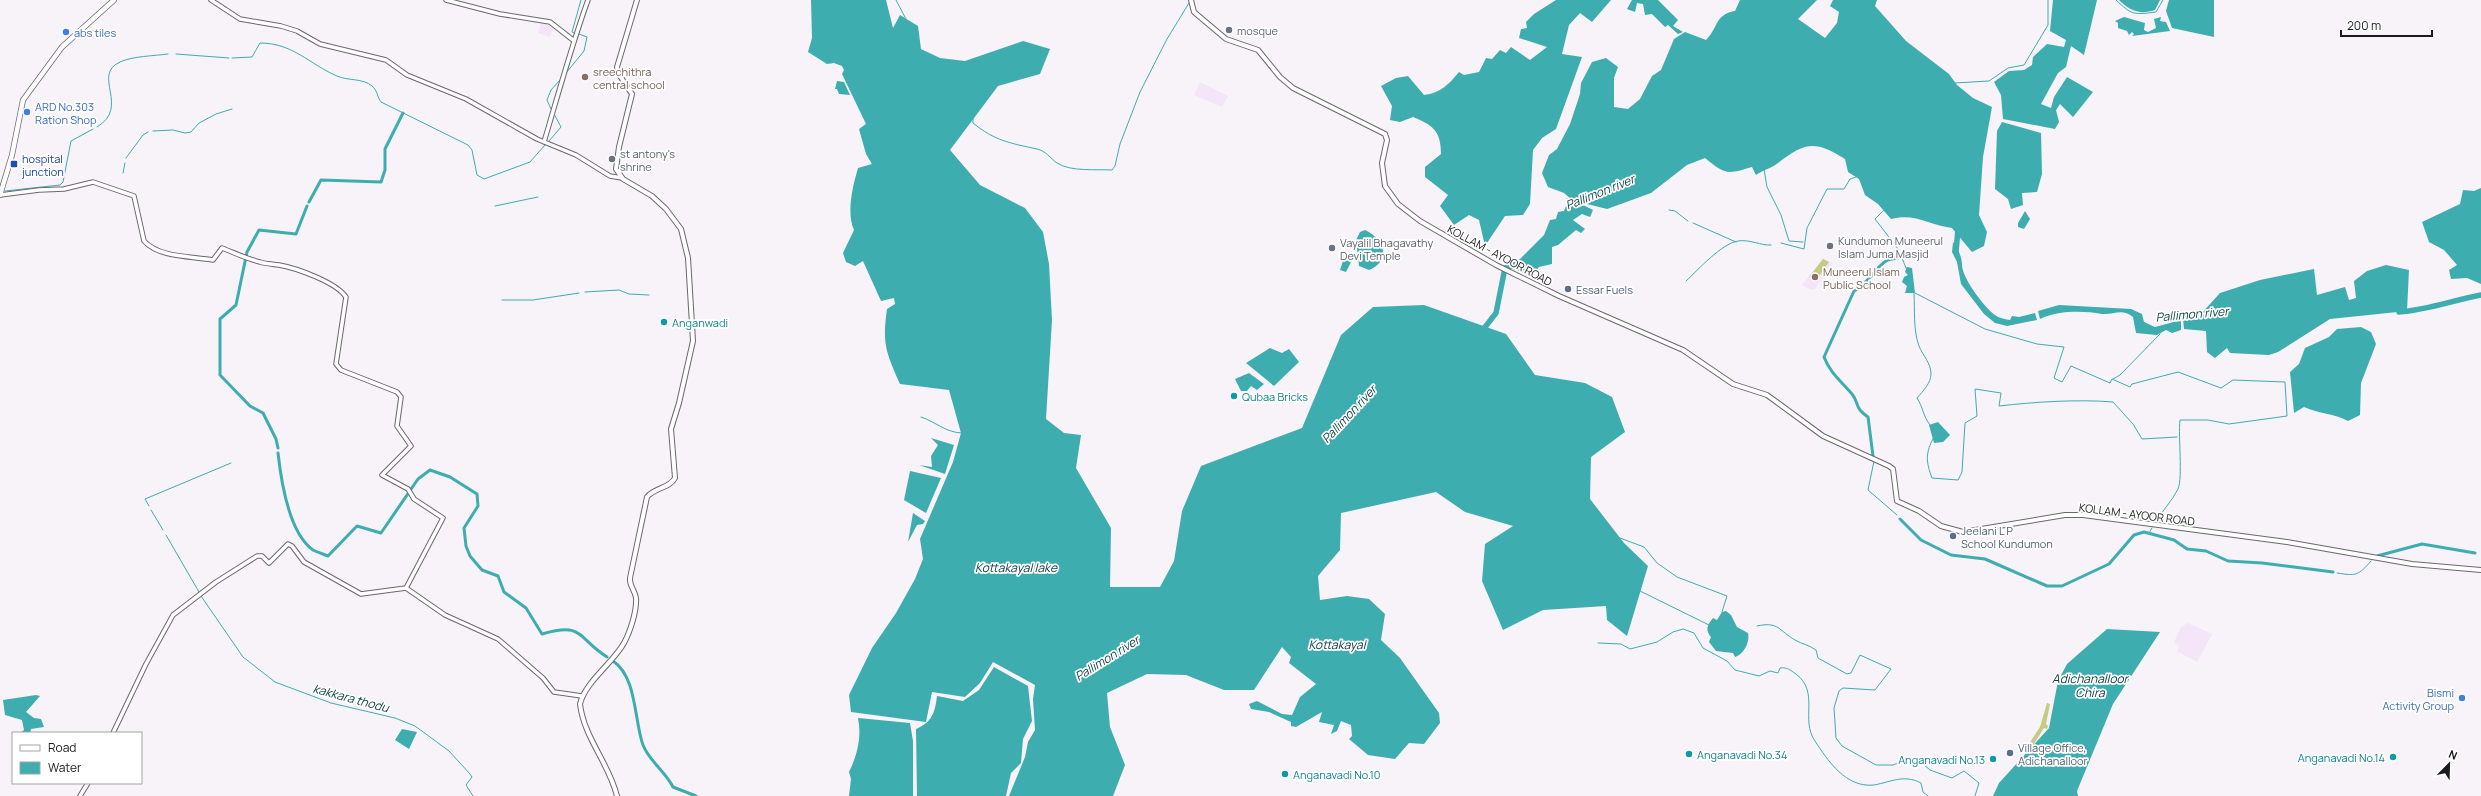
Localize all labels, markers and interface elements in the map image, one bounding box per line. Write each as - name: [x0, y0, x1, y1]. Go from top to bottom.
- scale bar: [2341, 12, 2432, 38]
- text: 200 m: [2347, 17, 2381, 34]
- place label: mosque: [1237, 23, 1279, 38]
- place label: abs tiles: [74, 25, 117, 40]
- marker: mosque: [1224, 25, 1234, 35]
- marker: abs tiles: [61, 27, 71, 37]
- place label: sreechithra central school: [593, 64, 665, 92]
- marker: sreechithra central school: [580, 72, 590, 82]
- place label: ARD No.303 Ration Shop: [35, 99, 97, 127]
- marker: ARD No.303 Ration Shop: [22, 107, 32, 117]
- place label: st antony's shrine: [620, 146, 675, 174]
- place label: hospital junction: [21, 151, 64, 179]
- marker: st antony's shrine: [607, 154, 617, 164]
- marker: hospital junction: [9, 159, 19, 169]
- water label: Pallimon river: [1563, 170, 1639, 214]
- street label: KOLLAM - AYOOR ROAD: [1445, 221, 1555, 289]
- place label: Kundumon Muneerul Islam Juma Masjid: [1838, 233, 1943, 261]
- place label: Vayalil Bhagavathy Devi Temple: [1340, 235, 1434, 263]
- marker: Kundumon Muneerul Islam Juma Masjid: [1825, 241, 1835, 251]
- marker: Vayalil Bhagavathy Devi Temple: [1327, 243, 1337, 253]
- place label: Muneerul Islam Public School: [1823, 264, 1900, 292]
- marker: Muneerul Islam Public School: [1810, 272, 1820, 282]
- place label: Essar Fuels: [1576, 282, 1633, 297]
- marker: Essar Fuels: [1563, 284, 1573, 294]
- water label: Pallimon river: [2155, 302, 2231, 326]
- place label: Anganwadi: [672, 315, 728, 330]
- marker: Anganwadi: [659, 317, 669, 327]
- water label: Pallimon river: [1318, 380, 1381, 447]
- place label: Qubaa Bricks: [1242, 389, 1308, 404]
- marker: Qubaa Bricks: [1229, 391, 1239, 401]
- street label: KOLLAM - AYOOR ROAD: [2078, 499, 2196, 529]
- place label: Jeelani L P School Kundumon: [1961, 523, 2053, 551]
- marker: Jeelani L P School Kundumon: [1948, 531, 1958, 541]
- water label: Kottakayal lake: [975, 559, 1058, 576]
- water label: Pallimon river: [1071, 631, 1144, 685]
- water label: Kottakayal: [1308, 636, 1368, 653]
- water label: Adichanalloor Chira: [2052, 670, 2130, 701]
- water label: kakkara thodu: [311, 680, 392, 716]
- place label: Bismi Activity Group: [2382, 685, 2454, 713]
- marker: Bismi Activity Group: [2457, 693, 2467, 703]
- legend: [12, 732, 142, 784]
- text: Road: [48, 739, 76, 756]
- place label: Village Office, Adichanalloor: [2018, 740, 2088, 768]
- north arrow: [2429, 744, 2469, 784]
- text: N: [2447, 746, 2460, 763]
- place label: Anganavadi No.34: [1697, 747, 1787, 762]
- marker: Village Office, Adichanalloor: [2005, 748, 2015, 758]
- marker: Anganavadi No.34: [1684, 749, 1694, 759]
- place label: Anganavadi No.14: [2298, 750, 2385, 765]
- place label: Anganavadi No.13: [1898, 752, 1985, 767]
- marker: Anganavadi No.14: [2388, 752, 2398, 762]
- marker: Anganavadi No.13: [1988, 754, 1998, 764]
- text: Water: [48, 759, 82, 776]
- place label: Anganavadi No.10: [1293, 767, 1381, 782]
- marker: Anganavadi No.10: [1280, 769, 1290, 779]

